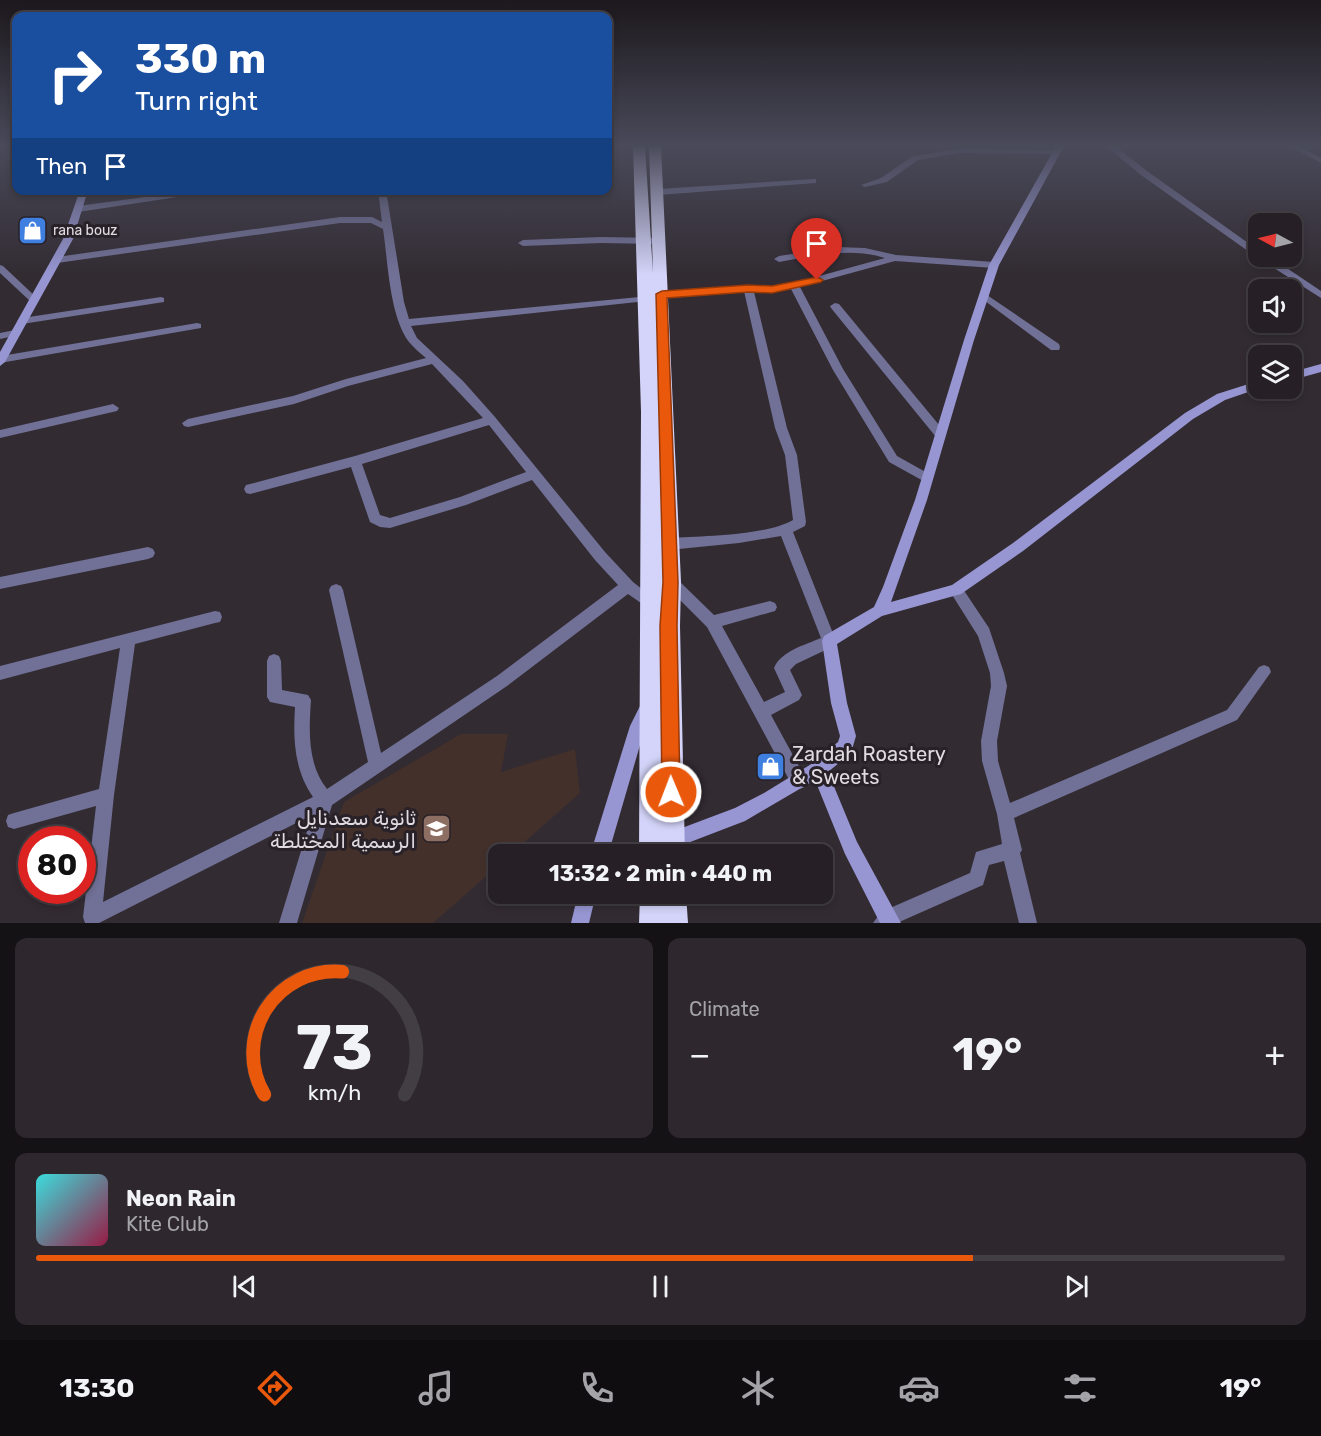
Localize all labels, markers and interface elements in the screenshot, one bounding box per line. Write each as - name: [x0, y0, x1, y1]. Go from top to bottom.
- text: 330 m: [135, 34, 266, 84]
- icon: right: [36, 36, 114, 114]
- text: Turn right: [135, 85, 258, 117]
- icon: arrive: [99, 150, 132, 183]
- text: Then: [36, 153, 87, 180]
- north arrow: [1248, 213, 1302, 267]
- map controls: [1248, 213, 1302, 399]
- shop icon: rana bouz: [16, 214, 48, 246]
- pin: [791, 218, 842, 280]
- place label: rana bouz: [53, 222, 118, 239]
- icon: arrive: [800, 227, 833, 260]
- button: sound: [1248, 279, 1302, 333]
- button: layers: [1248, 345, 1302, 399]
- place label: Zardah Roastery & Sweets: [792, 742, 946, 789]
- shop icon: Zardah Roastery & Sweets: [755, 750, 787, 782]
- position arrow: [639, 760, 703, 824]
- place label: ثانوية سعدنايل الرسمية المختلطة: [270, 806, 416, 853]
- school or university icon: ثانوية سعدنايل الرسمية المختلطة: [421, 813, 453, 845]
- speed limit sign: 80: [18, 826, 96, 904]
- text: 13:32 · 2 min · 440 m: [549, 860, 772, 887]
- text: Climate: [689, 997, 760, 1021]
- text: 73: [296, 1011, 372, 1085]
- text: 19°: [953, 1028, 1022, 1081]
- text: −: [689, 1035, 710, 1074]
- text: +: [1264, 1035, 1285, 1074]
- text: km/h: [307, 1080, 361, 1105]
- text: Neon Rain: [126, 1185, 236, 1212]
- text: Kite Club: [126, 1212, 209, 1236]
- icon: previous: [228, 1270, 261, 1303]
- icon: pause: [644, 1270, 677, 1303]
- icon: next: [1060, 1270, 1093, 1303]
- icon: directions: [254, 1367, 296, 1409]
- icon: music: [415, 1367, 457, 1409]
- icon: phone: [576, 1367, 618, 1409]
- icon: climate: [737, 1367, 779, 1409]
- icon: car: [898, 1367, 940, 1409]
- icon: filters: [1059, 1367, 1101, 1409]
- text: 13:30: [59, 1372, 135, 1404]
- text: 19°: [1220, 1372, 1261, 1404]

